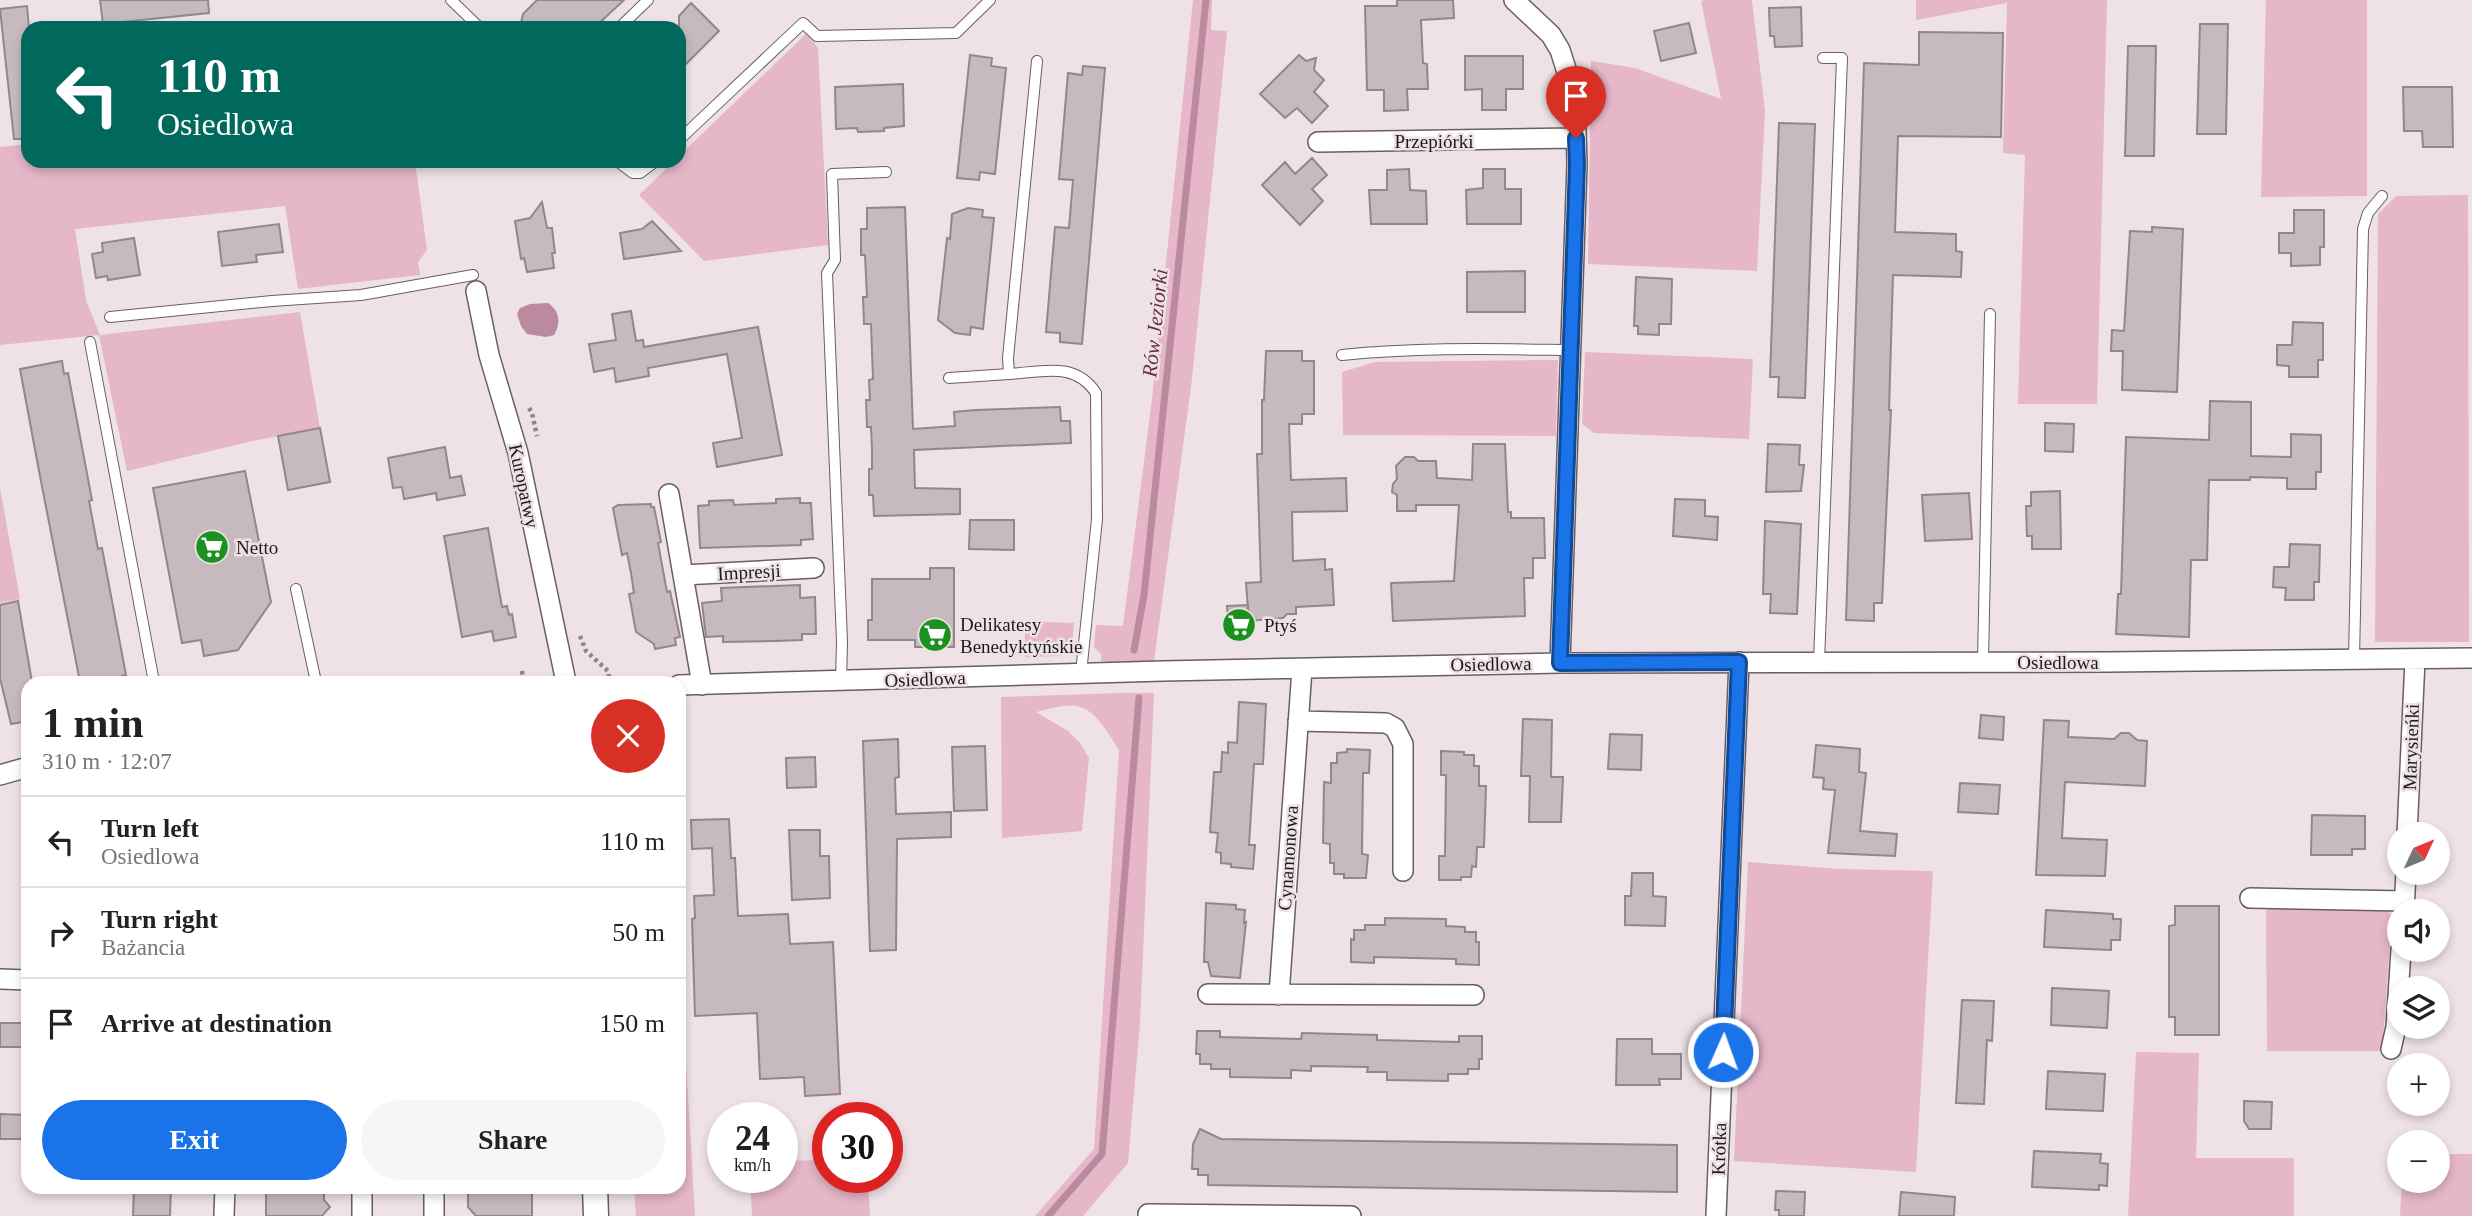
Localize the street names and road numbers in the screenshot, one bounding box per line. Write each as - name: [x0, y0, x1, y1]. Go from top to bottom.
- street label: Przepiórki: [1394, 131, 1474, 152]
- street label: Kuropatwy: [505, 442, 543, 530]
- street label: Impresji: [717, 560, 781, 584]
- street label: Osiedlowa: [2017, 652, 2099, 673]
- street label: Osiedlowa: [1450, 653, 1532, 675]
- street label: Osiedlowa: [884, 667, 967, 691]
- street label: Marysieńki: [2399, 703, 2423, 791]
- street label: Cynamonowa: [1274, 804, 1302, 911]
- street label: Krótka: [1708, 1122, 1730, 1176]

